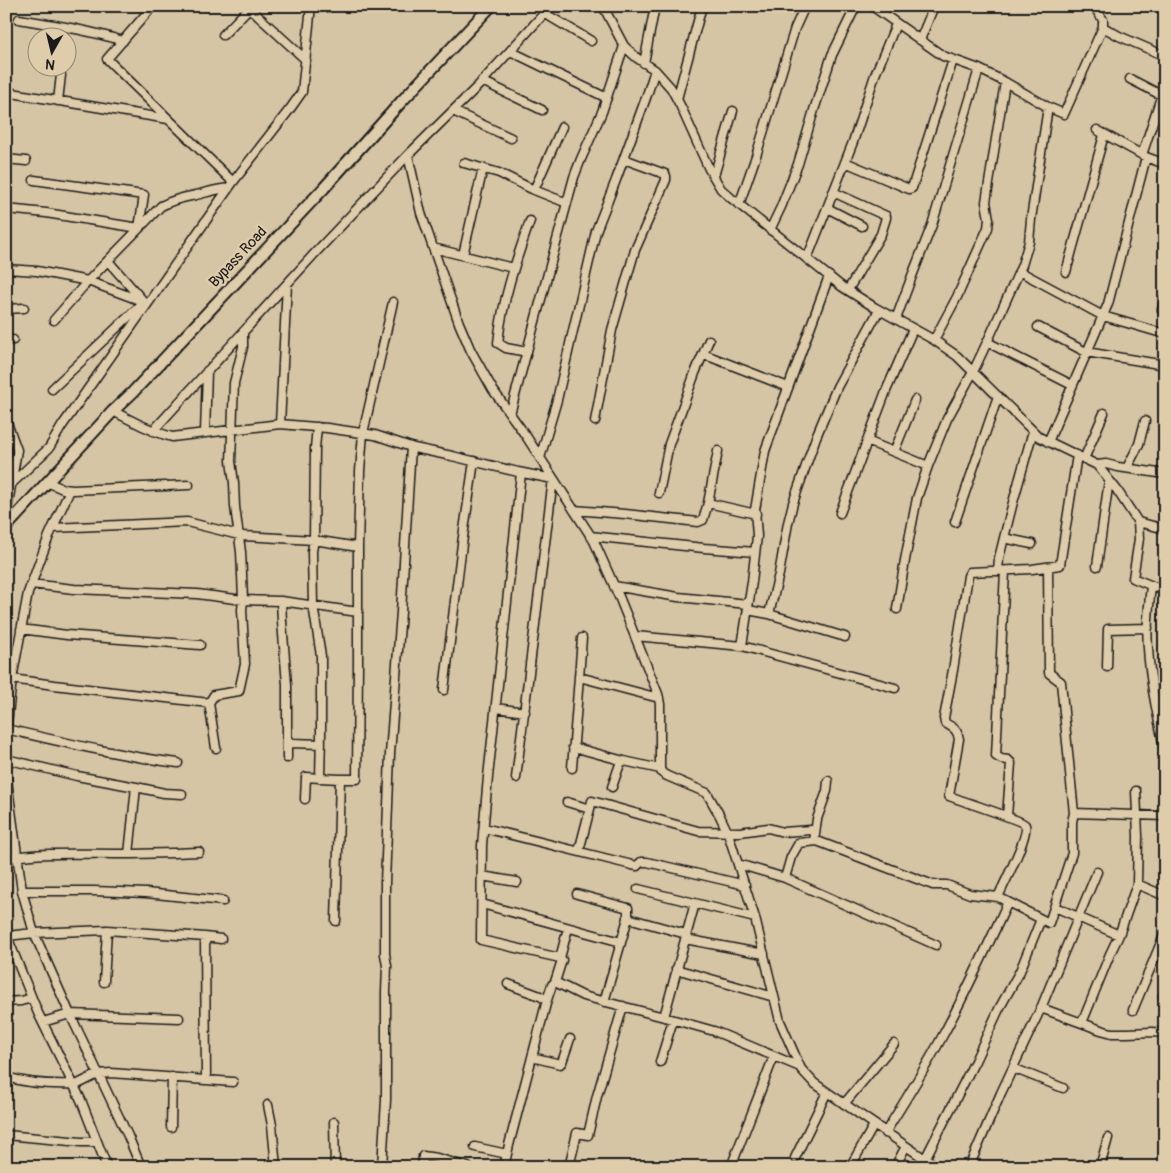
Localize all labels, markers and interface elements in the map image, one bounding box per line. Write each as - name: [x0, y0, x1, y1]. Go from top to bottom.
- north arrow: [28, 28, 78, 78]
- text: N: [44, 55, 56, 73]
- street label: Bypass Road: [205, 222, 271, 292]

